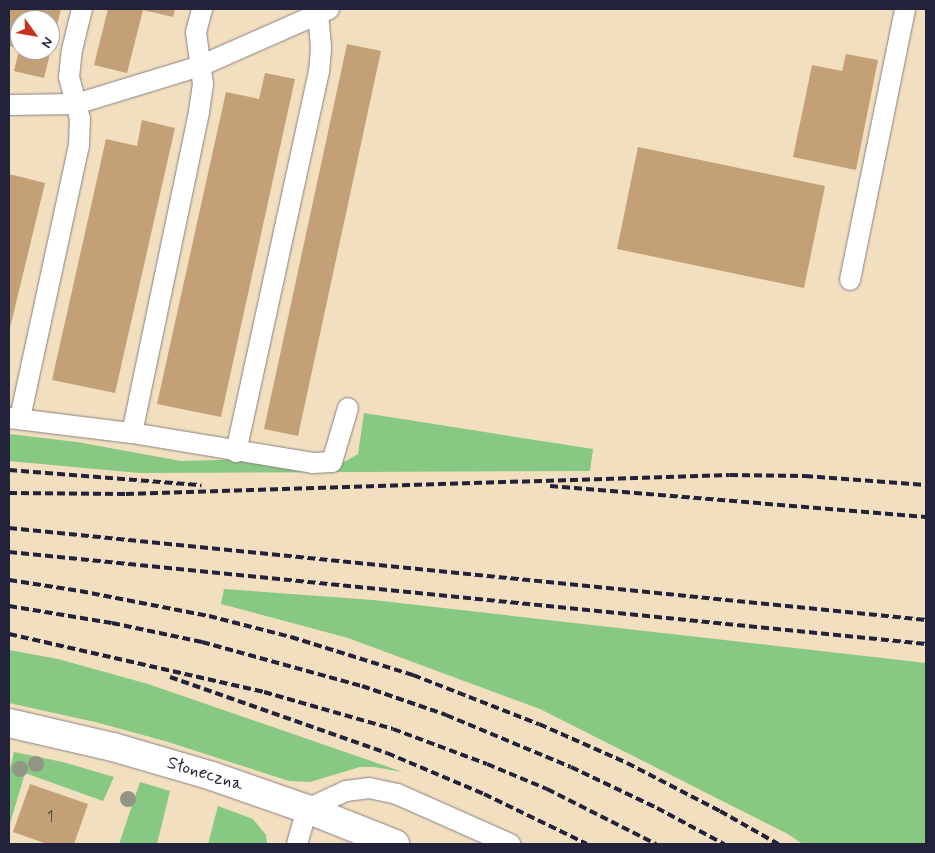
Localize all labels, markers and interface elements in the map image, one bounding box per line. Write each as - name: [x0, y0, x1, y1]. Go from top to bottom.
- north arrow: [10, 10, 60, 60]
- text: N: [37, 34, 57, 51]
- street label: Słoneczna: [164, 752, 246, 796]
- house number: 1: [47, 809, 53, 827]

